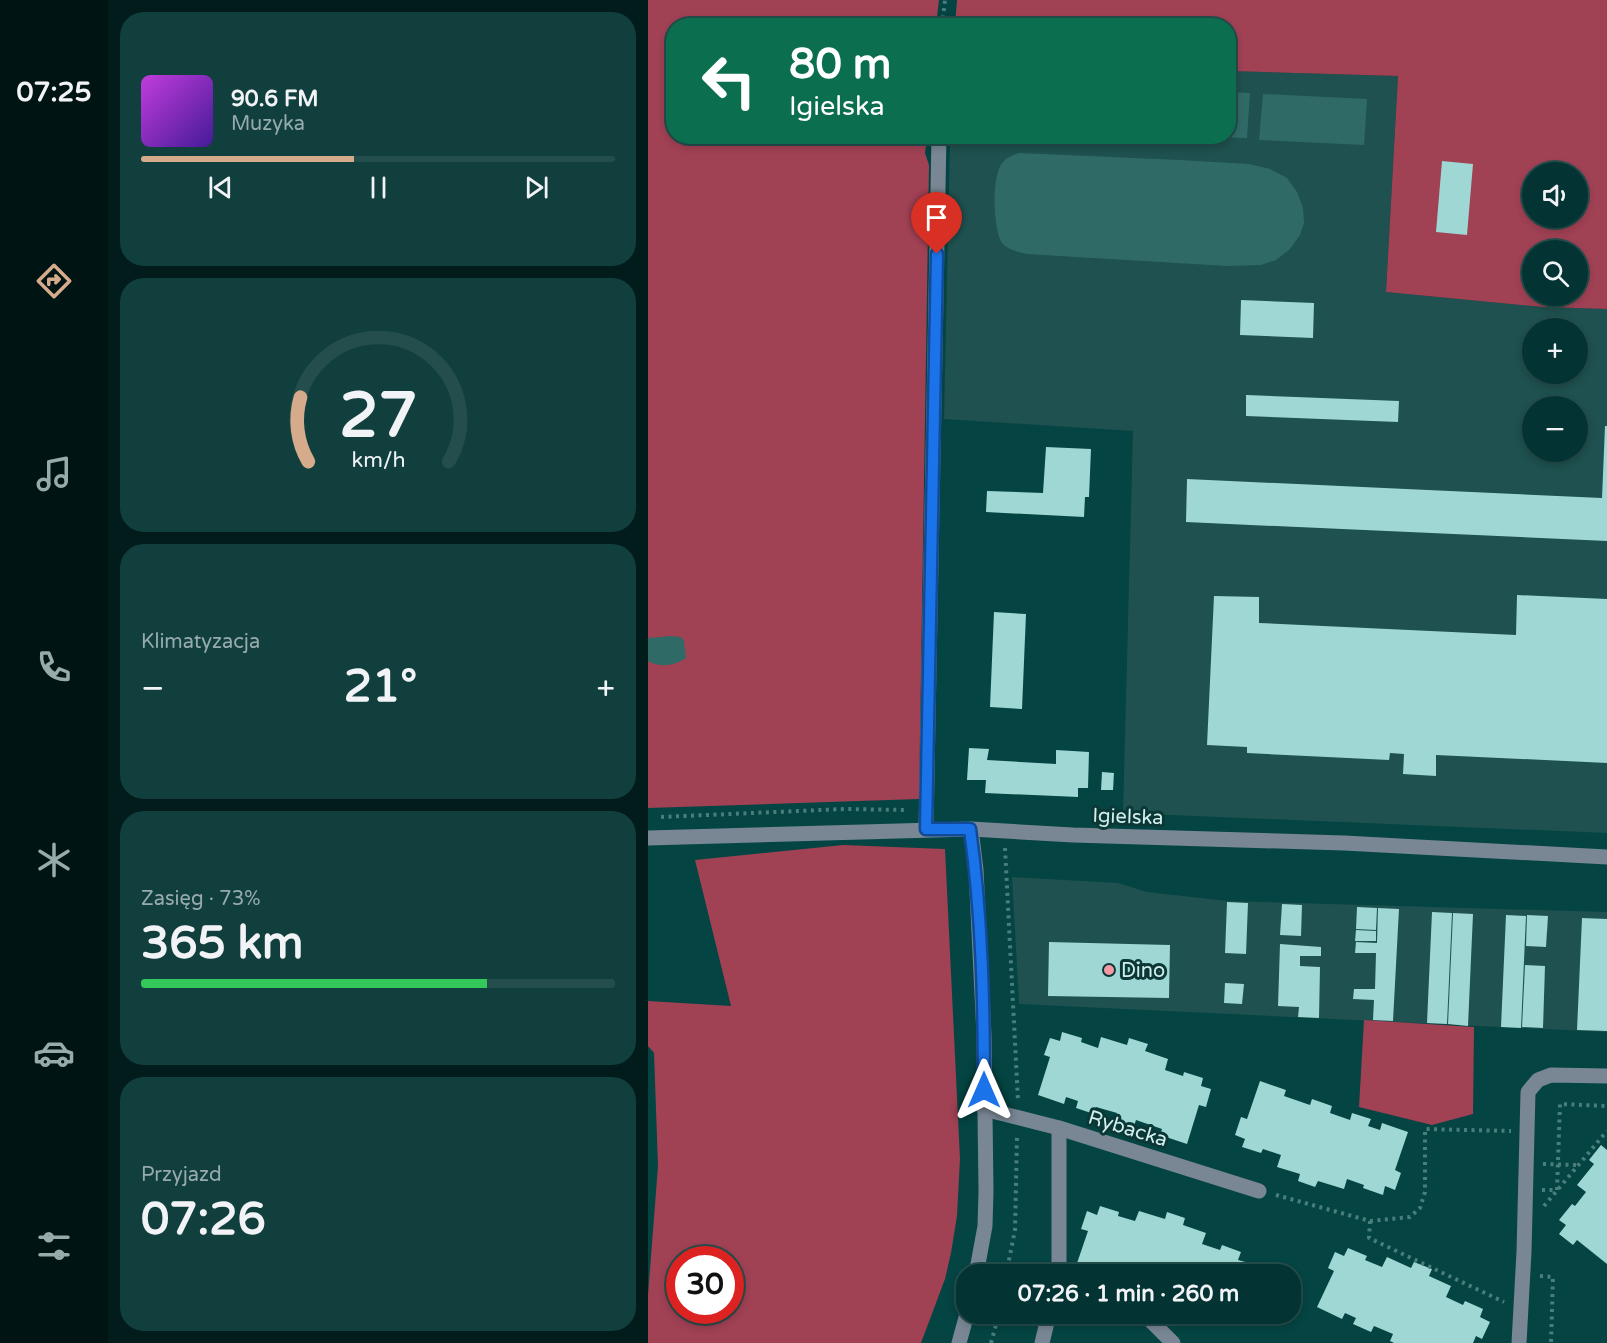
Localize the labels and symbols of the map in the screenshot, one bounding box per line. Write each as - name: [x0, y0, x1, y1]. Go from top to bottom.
- pin: [911, 192, 962, 254]
- street label: Igielska: [1092, 804, 1164, 830]
- place label: Dino: [1121, 959, 1165, 983]
- marker: Dino: [1102, 963, 1116, 977]
- position arrow: [952, 1058, 1016, 1122]
- street label: Rybacka: [1085, 1106, 1170, 1152]
- speed limit sign: 30: [666, 1246, 744, 1324]

